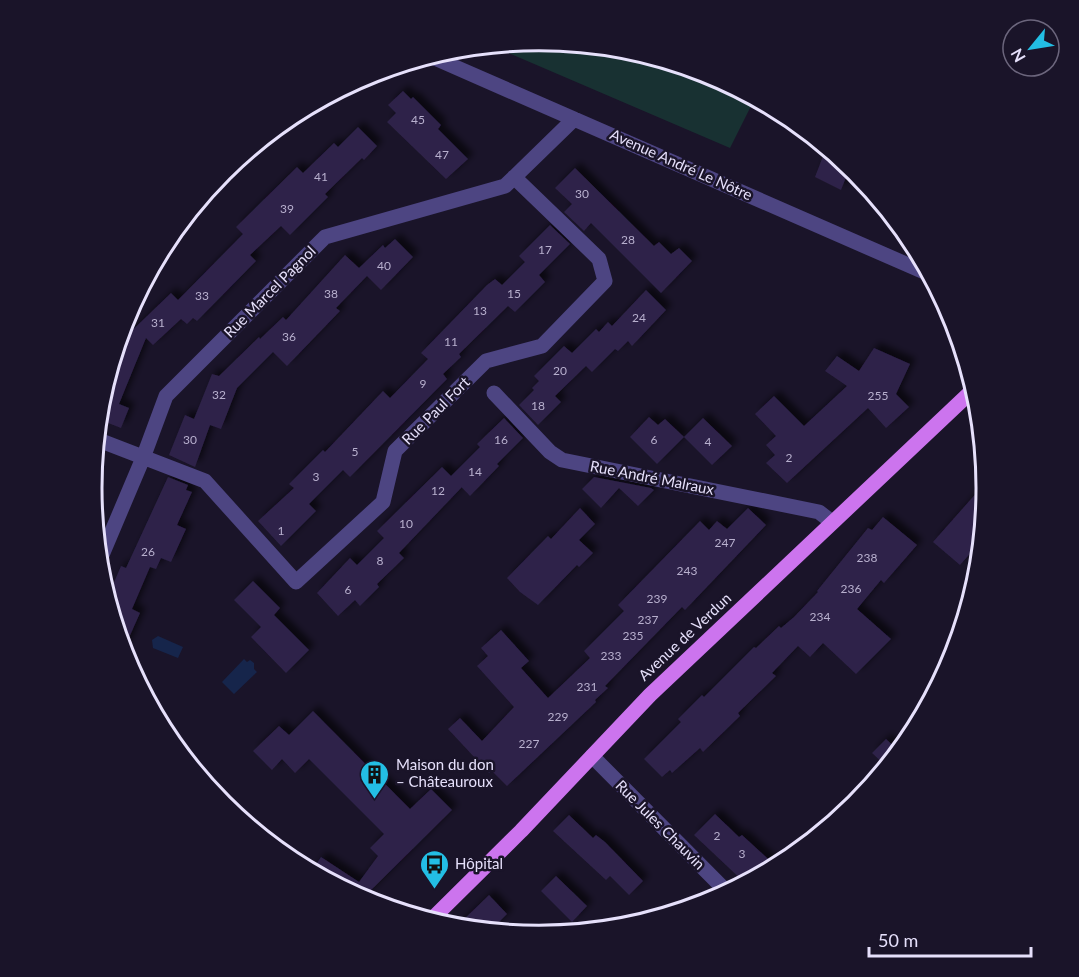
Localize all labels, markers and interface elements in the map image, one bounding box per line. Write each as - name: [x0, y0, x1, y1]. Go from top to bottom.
- north arrow: [1001, 18, 1061, 78]
- text: N: [1006, 46, 1029, 66]
- house number: 45: [411, 112, 425, 127]
- street label: Avenue André Le Nôtre: [608, 125, 755, 204]
- house number: 47: [435, 147, 449, 162]
- house number: 41: [314, 169, 328, 184]
- house number: 30: [575, 186, 589, 201]
- house number: 39: [280, 201, 294, 216]
- house number: 28: [621, 232, 635, 247]
- street label: Rue Marcel Pagnol: [220, 242, 319, 341]
- house number: 17: [538, 242, 552, 257]
- house number: 40: [377, 258, 391, 273]
- house number: 38: [324, 286, 338, 301]
- house number: 15: [507, 286, 521, 301]
- house number: 33: [195, 288, 209, 303]
- house number: 13: [473, 303, 487, 318]
- house number: 24: [632, 310, 646, 325]
- house number: 31: [151, 315, 165, 330]
- house number: 36: [282, 329, 296, 344]
- house number: 11: [444, 334, 458, 349]
- house number: 20: [553, 363, 567, 378]
- street label: Rue Paul Fort: [398, 372, 473, 448]
- house number: 9: [420, 376, 427, 391]
- house number: 32: [212, 387, 226, 402]
- house number: 255: [868, 388, 888, 403]
- house number: 18: [531, 398, 545, 413]
- house number: 30: [183, 432, 197, 447]
- house number: 16: [494, 432, 508, 447]
- house number: 6: [651, 432, 658, 447]
- house number: 4: [705, 434, 712, 449]
- house number: 5: [352, 444, 359, 459]
- house number: 2: [786, 450, 793, 465]
- street label: Rue André Malraux: [589, 456, 716, 498]
- house number: 14: [468, 464, 482, 479]
- house number: 3: [313, 469, 320, 484]
- house number: 12: [431, 483, 445, 498]
- house number: 10: [399, 516, 413, 531]
- house number: 1: [278, 523, 285, 538]
- house number: 247: [715, 535, 735, 550]
- house number: 26: [141, 544, 155, 559]
- house number: 238: [857, 550, 877, 565]
- house number: 8: [377, 553, 384, 568]
- house number: 243: [677, 563, 697, 578]
- house number: 236: [841, 581, 861, 596]
- house number: 6: [345, 582, 352, 597]
- street label: Avenue de Verdun: [634, 589, 734, 684]
- house number: 239: [647, 591, 667, 606]
- house number: 234: [810, 609, 830, 624]
- house number: 237: [638, 612, 658, 627]
- house number: 235: [623, 628, 643, 643]
- house number: 233: [601, 648, 621, 663]
- house number: 231: [577, 679, 597, 694]
- house number: 229: [548, 709, 568, 724]
- house number: 227: [519, 736, 539, 751]
- place label: Maison du don – Châteauroux: [396, 755, 494, 790]
- building icon: Maison du don – Châteauroux: [359, 758, 391, 800]
- street label: Rue Jules Chauvin: [612, 776, 709, 873]
- house number: 2: [714, 828, 721, 843]
- house number: 3: [739, 846, 746, 861]
- bus stop icon: Hôpital: [418, 848, 450, 890]
- place label: Hôpital: [455, 854, 503, 872]
- scale bar: [869, 920, 1031, 958]
- text: 50 m: [878, 929, 918, 951]

